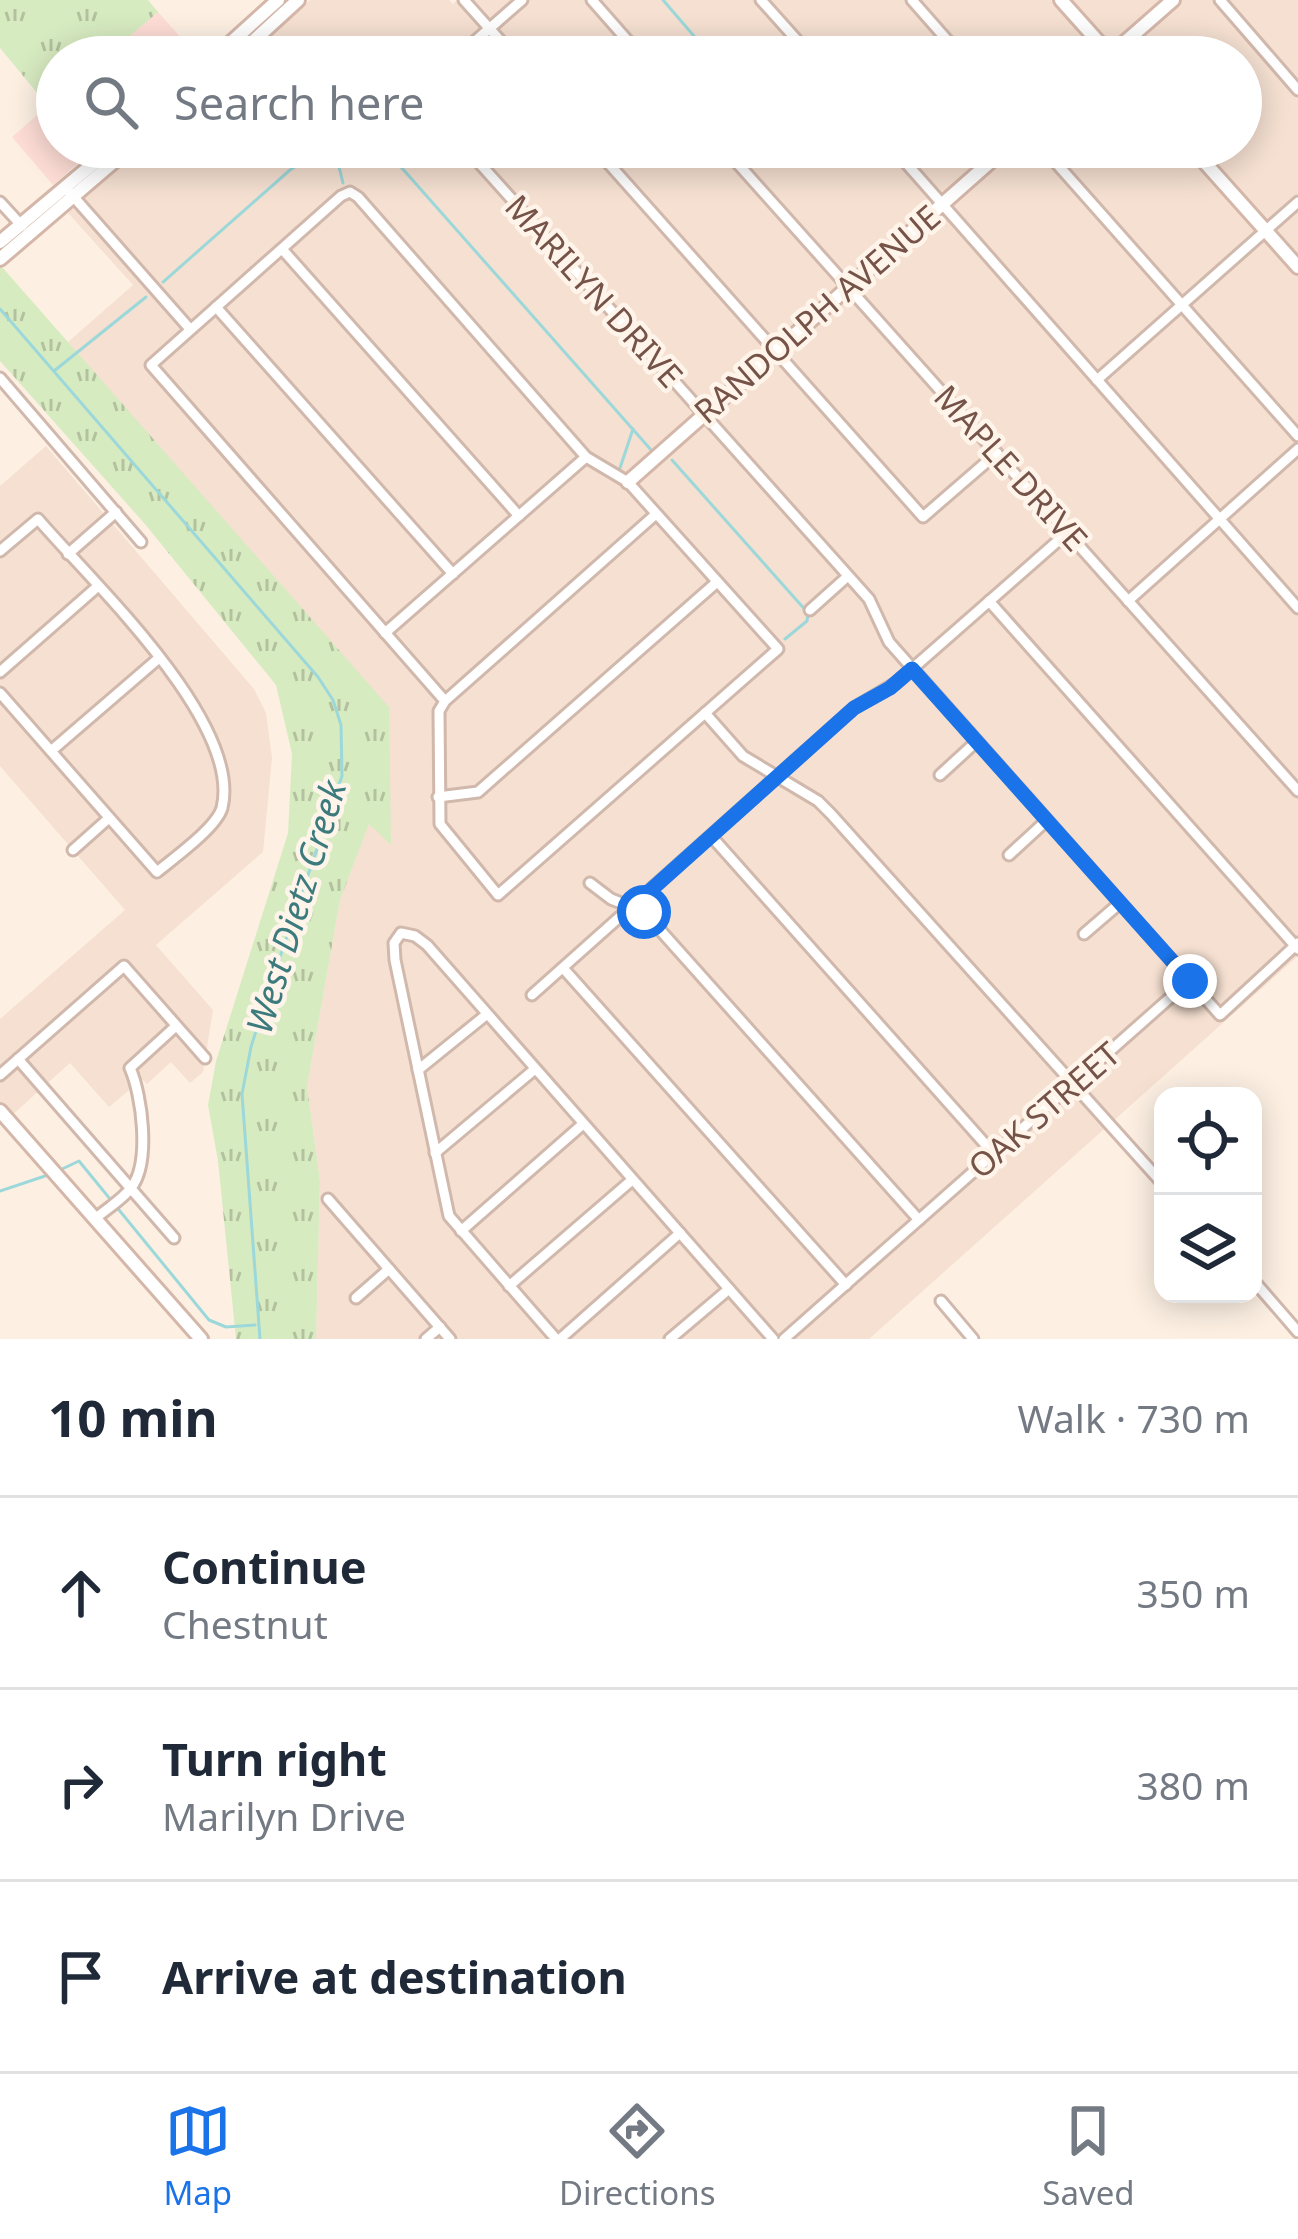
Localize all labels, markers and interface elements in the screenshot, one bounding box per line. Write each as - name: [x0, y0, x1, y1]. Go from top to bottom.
- search box: [36, 36, 1262, 168]
- icon: search: [78, 69, 144, 135]
- text: Search here: [174, 72, 424, 133]
- street label: MARILYN DRIVE: [496, 184, 693, 397]
- street label: RANDOLPH AVENUE: [684, 194, 949, 433]
- street label: MAPLE DRIVE: [925, 375, 1098, 560]
- water label: West Dietz Creek: [234, 773, 358, 1039]
- route start: [617, 885, 671, 939]
- route end: [1163, 954, 1217, 1008]
- street label: OAK STREET: [958, 1031, 1129, 1188]
- map controls: [1154, 1087, 1262, 1303]
- button: locate: [1154, 1087, 1262, 1195]
- button: layers: [1154, 1195, 1262, 1303]
- text: 10 min: [48, 1382, 218, 1452]
- text: Walk · 730 m: [1017, 1391, 1250, 1444]
- text: Continue: [162, 1536, 367, 1597]
- icon: ahead: [48, 1560, 114, 1626]
- text: 350 m: [1136, 1566, 1250, 1619]
- text: Chestnut: [162, 1597, 328, 1650]
- text: Turn right: [162, 1728, 387, 1789]
- icon: right: [48, 1752, 114, 1818]
- text: 380 m: [1136, 1758, 1250, 1811]
- text: Marilyn Drive: [162, 1789, 406, 1842]
- icon: arrive: [48, 1944, 114, 2010]
- text: Arrive at destination: [162, 1946, 627, 2007]
- tab: Map: [163, 2098, 232, 2215]
- tab: Directions: [559, 2098, 716, 2215]
- tab: Saved: [1042, 2098, 1135, 2215]

